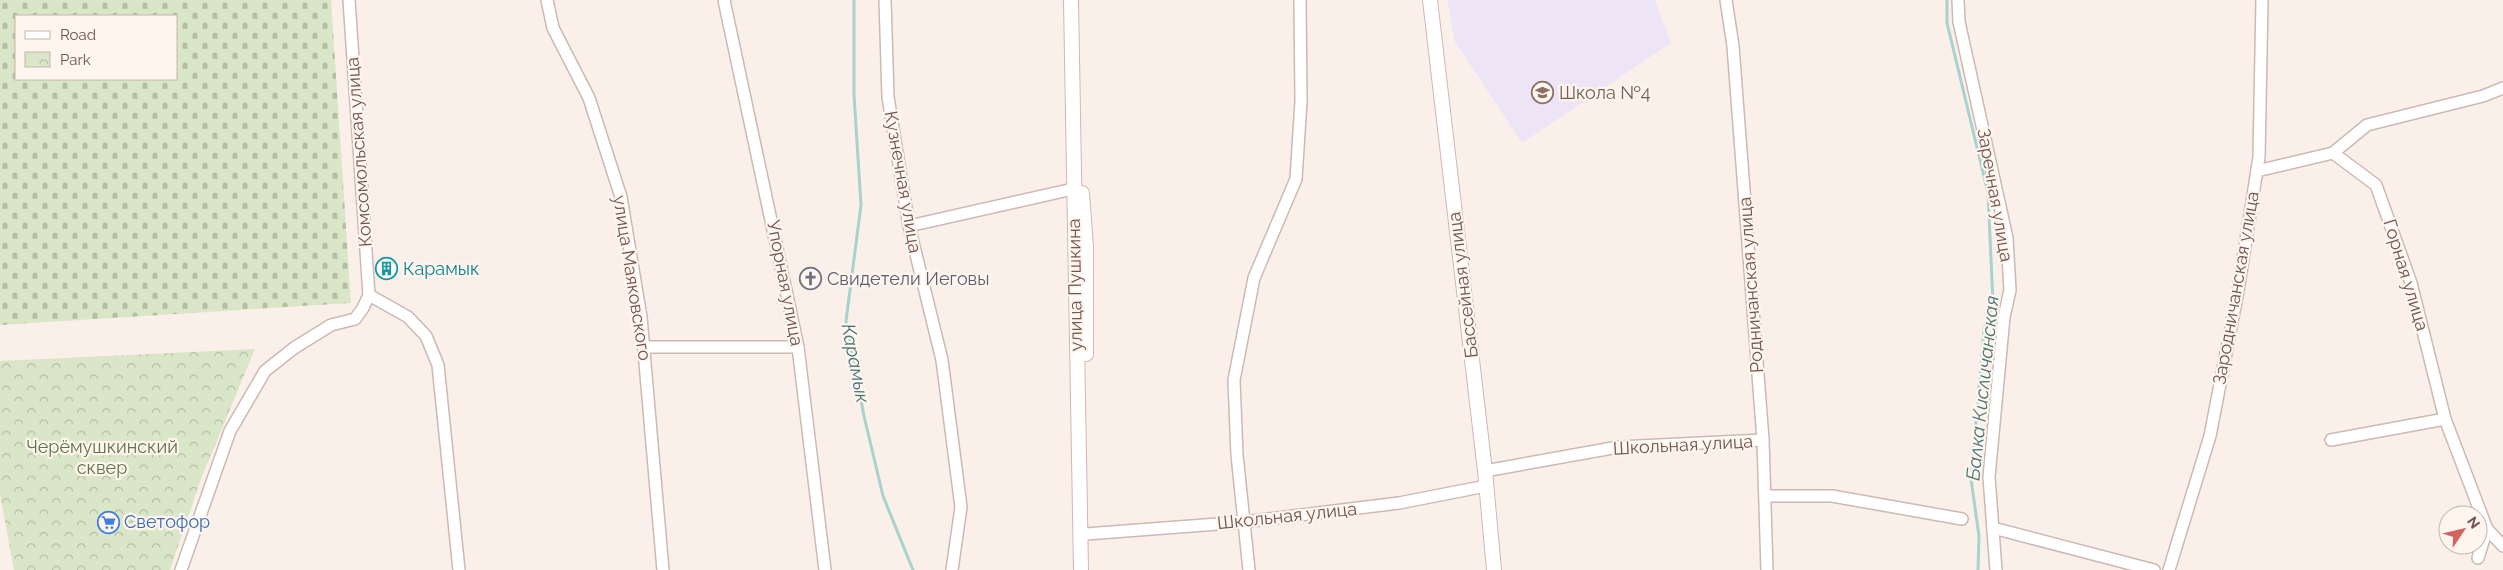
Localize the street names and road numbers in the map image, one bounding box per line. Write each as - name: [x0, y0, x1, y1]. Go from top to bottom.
- street label: Комсомольская улица: [341, 56, 376, 248]
- street label: Кузнечная улица: [881, 109, 926, 255]
- street label: Заречная улица: [1973, 126, 2018, 263]
- street label: Зародничанская улица: [2208, 190, 2263, 386]
- street label: улица Маяковского: [609, 194, 656, 362]
- street label: Родничанская улица: [1734, 196, 1767, 374]
- street label: Бассейная улица: [1443, 211, 1482, 359]
- street label: Горная улица: [2380, 216, 2433, 333]
- street label: Упорная улица: [763, 218, 808, 348]
- street label: улица Пушкина: [1063, 218, 1086, 352]
- street label: Школьная улица: [1612, 430, 1754, 459]
- street label: Школьная улица: [1216, 498, 1358, 533]

